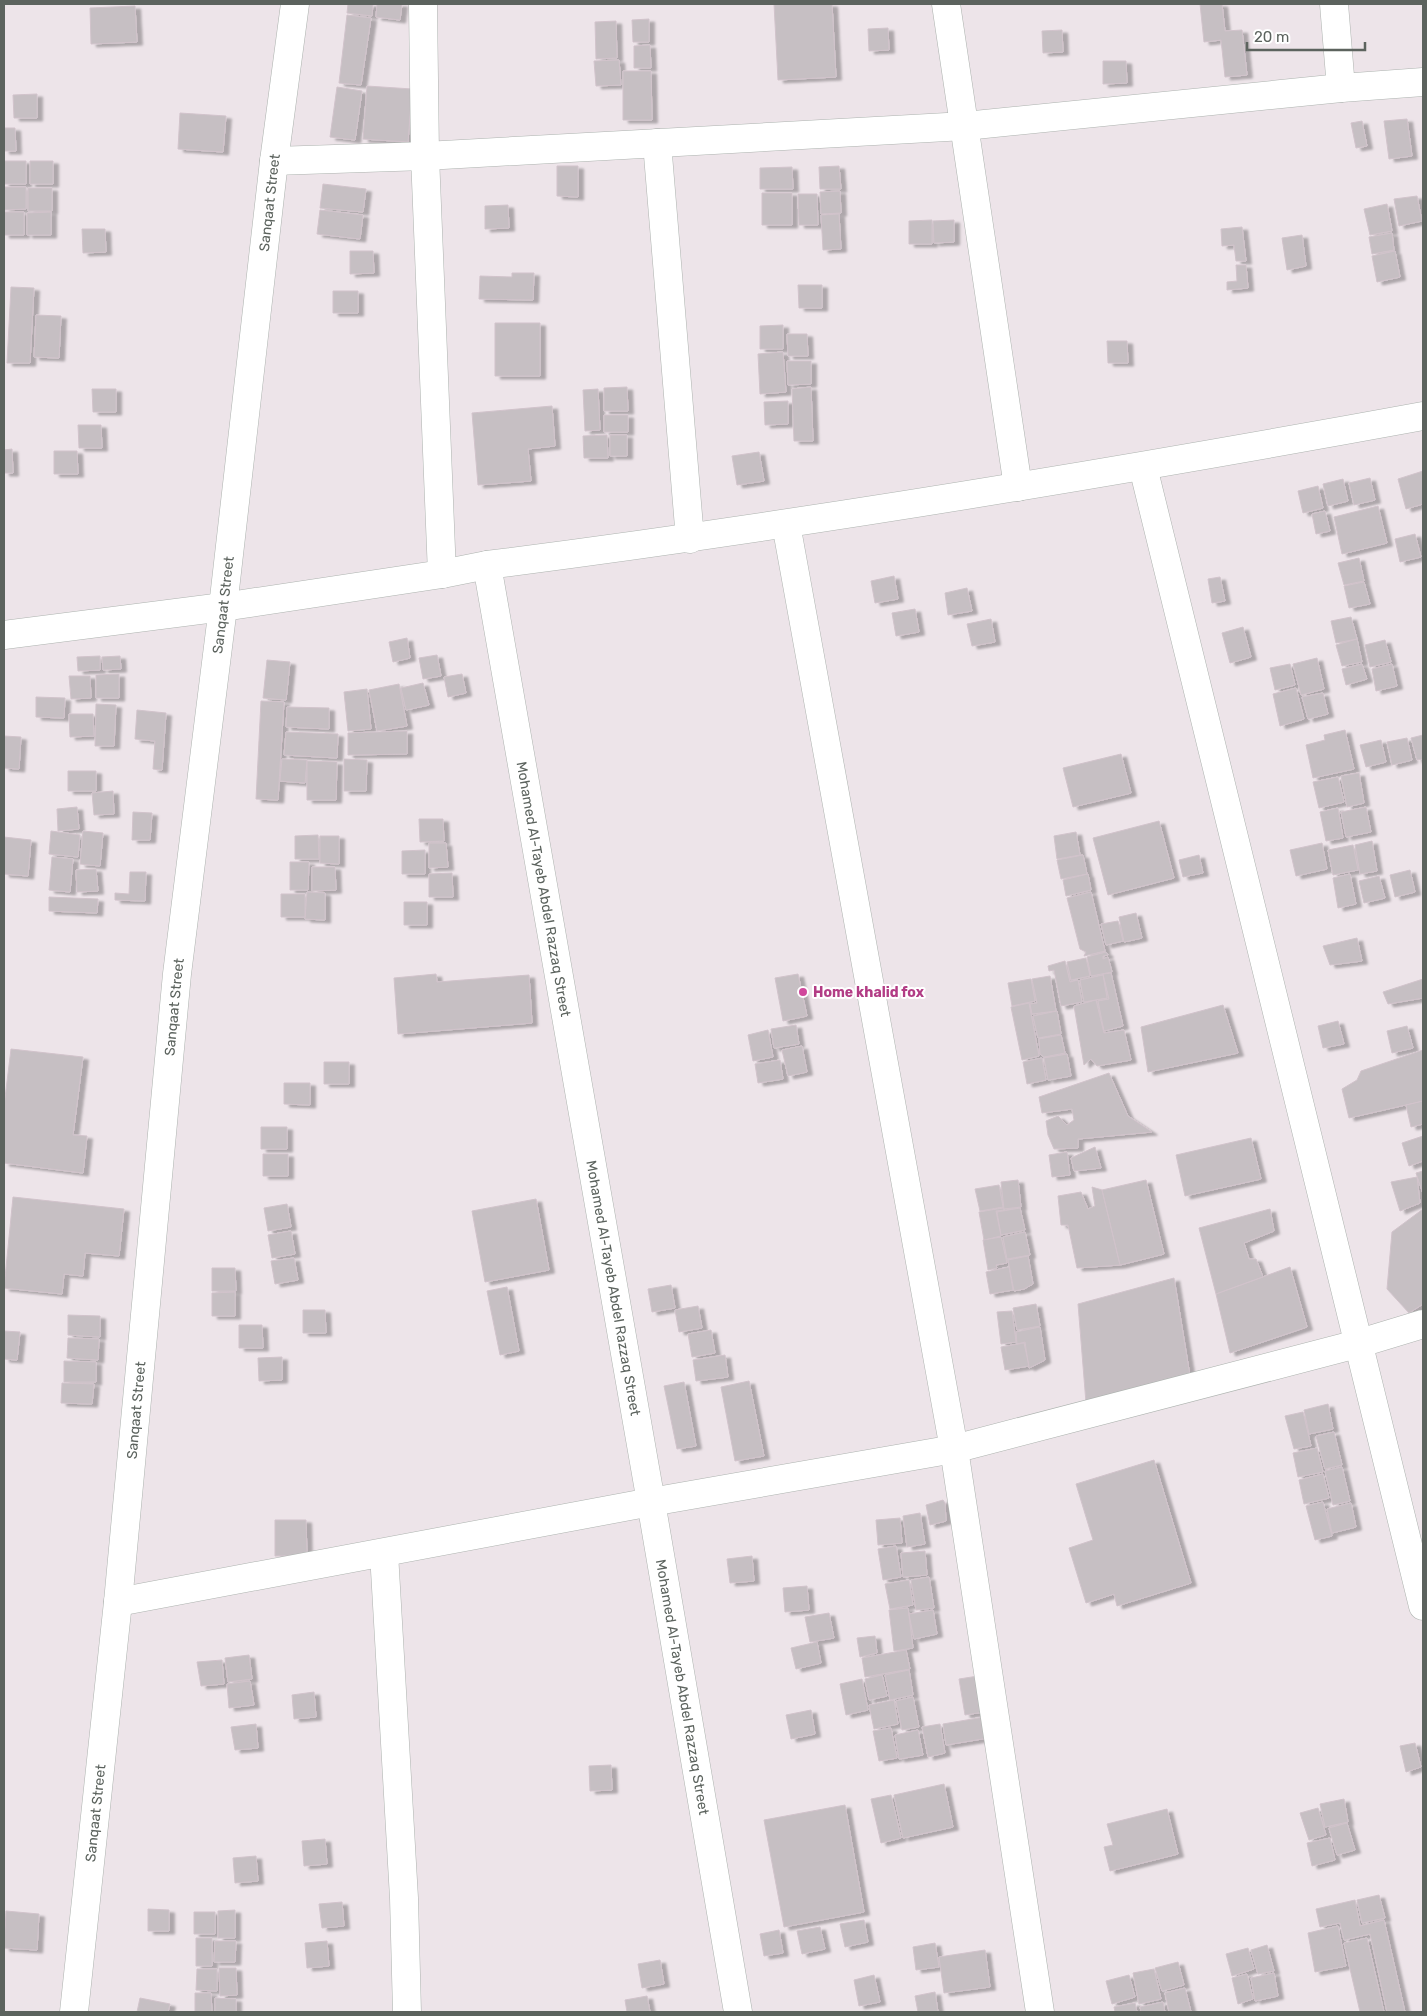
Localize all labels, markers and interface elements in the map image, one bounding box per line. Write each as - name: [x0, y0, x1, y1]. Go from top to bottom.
- scale bar: [1247, 20, 1364, 52]
- text: 20 m: [1254, 28, 1289, 46]
- street label: Sanqaat Street: [256, 152, 284, 252]
- street label: Sanqaat Street: [209, 555, 238, 655]
- street label: Mohamed Al-Tayeb Abdel Razzaq Street: [513, 760, 574, 1019]
- street label: Sanqaat Street: [161, 957, 188, 1057]
- place label: Home khalid fox: [813, 984, 925, 1001]
- marker: Home khalid fox: [797, 986, 809, 998]
- street label: Mohamed Al-Tayeb Abdel Razzaq Street: [582, 1159, 644, 1418]
- street label: Sanqaat Street: [123, 1360, 150, 1460]
- street label: Mohamed Al-Tayeb Abdel Razzaq Street: [652, 1558, 712, 1817]
- street label: Sanqaat Street: [82, 1763, 110, 1863]

